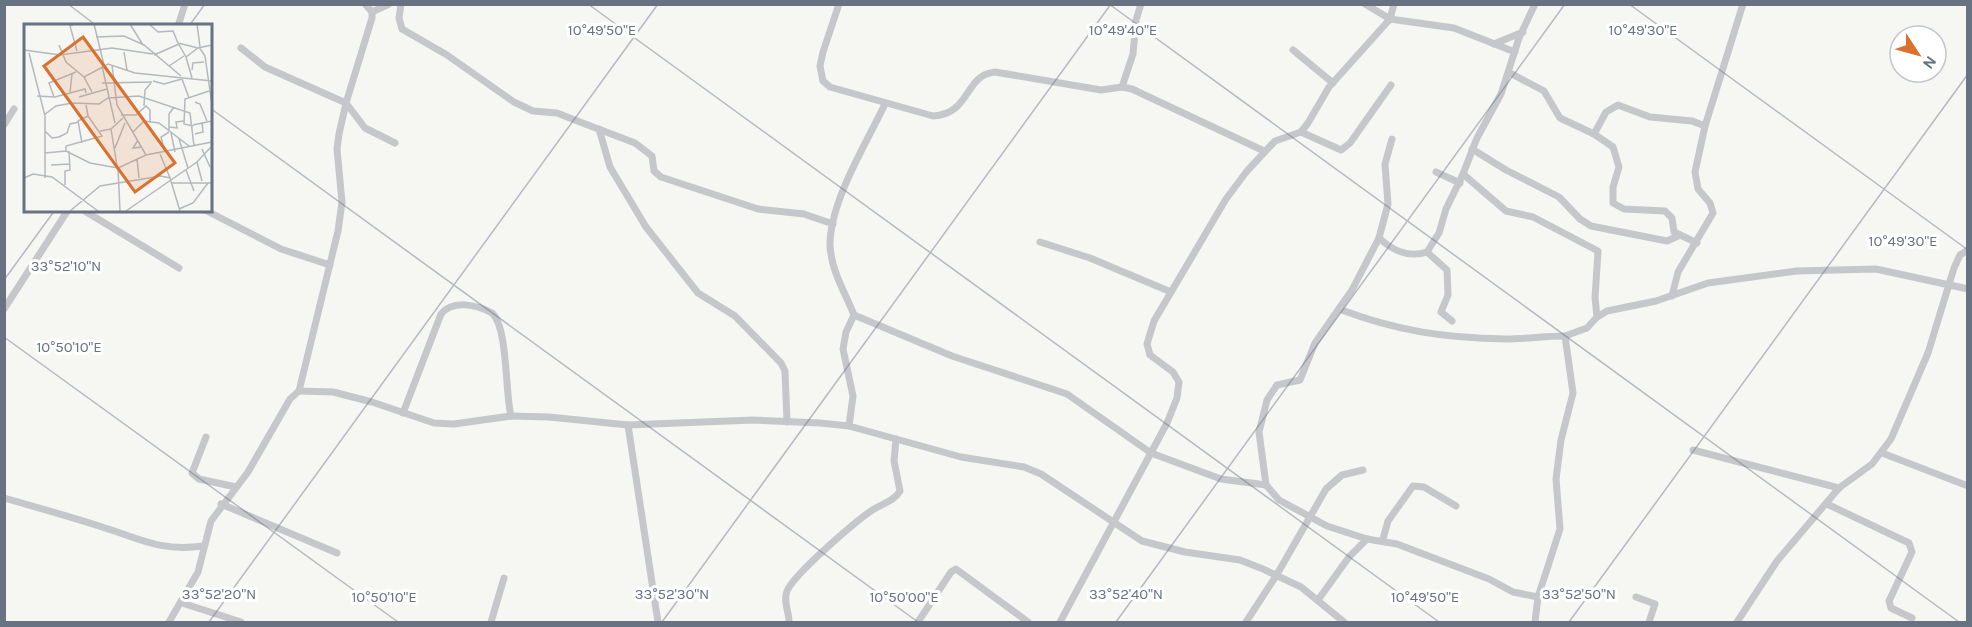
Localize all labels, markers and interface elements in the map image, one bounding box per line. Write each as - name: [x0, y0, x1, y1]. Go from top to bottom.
- text: 10°49'50"E: [568, 21, 636, 39]
- text: 10°49'40"E: [1089, 21, 1157, 39]
- text: 10°49'30"E: [1609, 21, 1677, 39]
- inset map: [24, 24, 212, 212]
- north arrow: [1888, 24, 1948, 84]
- text: N: [1919, 52, 1941, 73]
- text: 10°49'30"E: [1869, 232, 1937, 250]
- text: 33°52'10"N: [31, 257, 101, 275]
- text: 10°50'10"E: [36, 338, 102, 356]
- text: 33°52'20"N: [182, 585, 256, 603]
- text: 33°52'30"N: [635, 585, 709, 603]
- text: 33°52'40"N: [1089, 585, 1163, 603]
- text: 33°52'50"N: [1542, 585, 1616, 603]
- text: 10°50'10"E: [351, 588, 417, 606]
- text: 10°50'00"E: [869, 588, 939, 606]
- text: 10°49'50"E: [1391, 588, 1459, 606]

